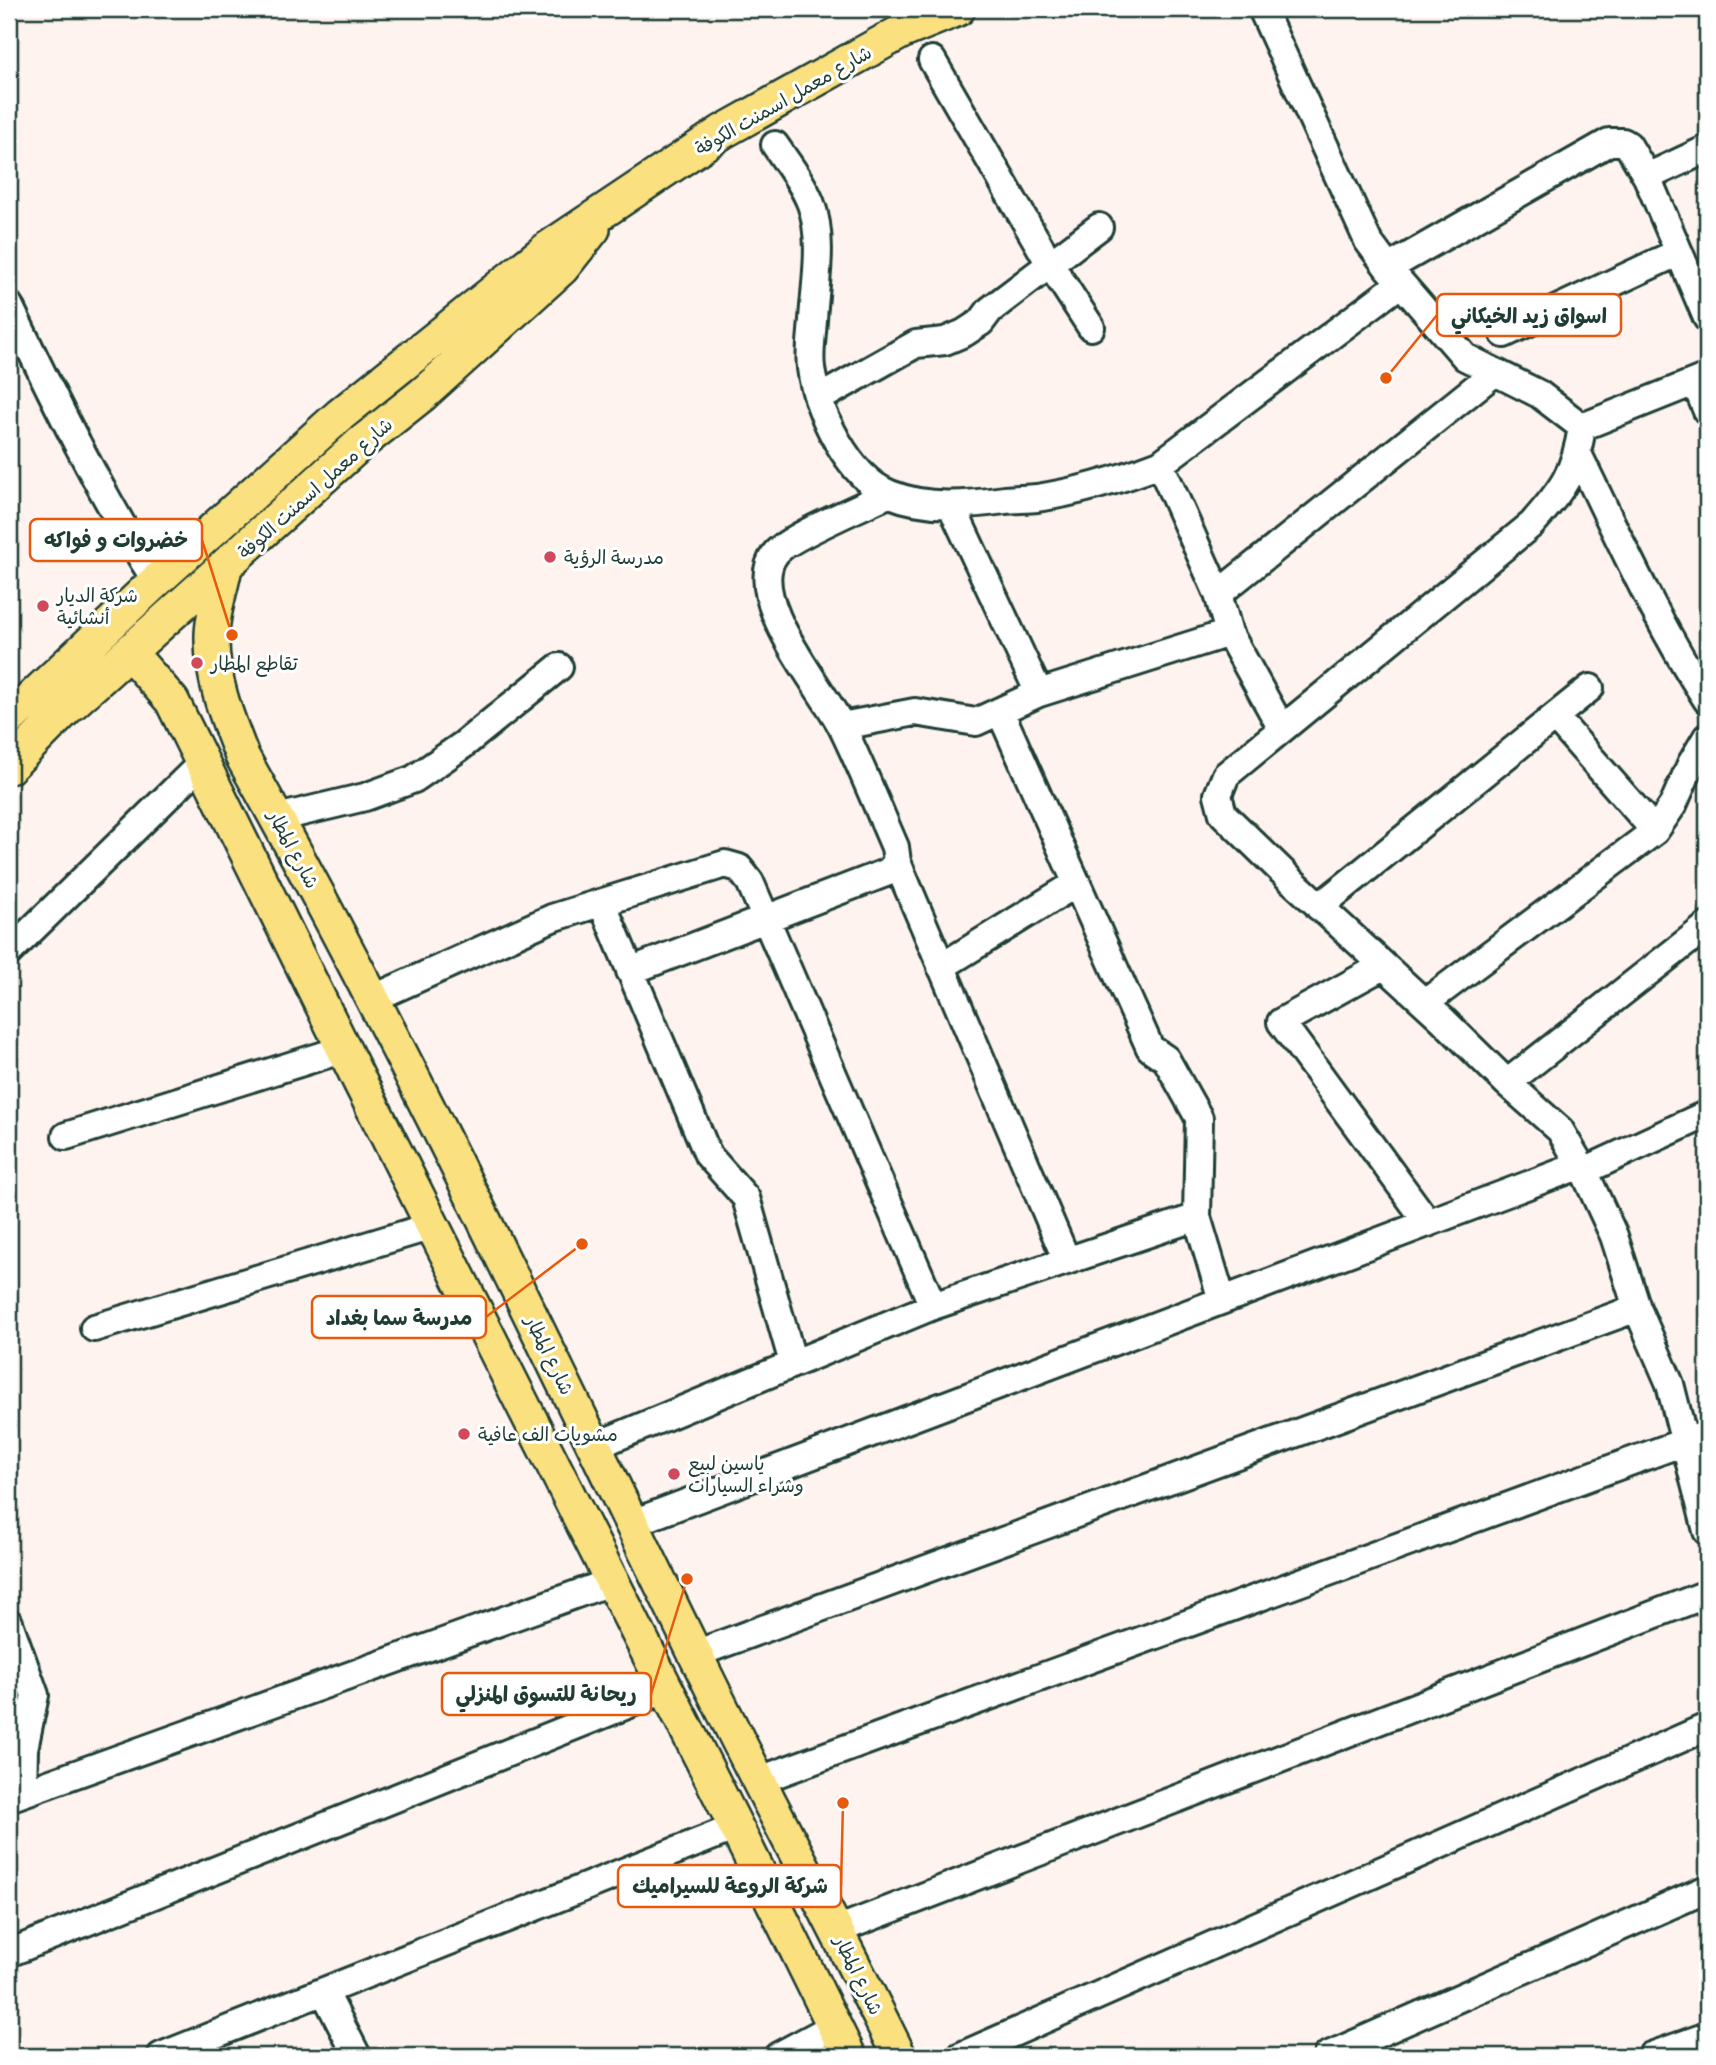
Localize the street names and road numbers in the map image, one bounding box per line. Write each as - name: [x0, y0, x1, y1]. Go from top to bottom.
- street label: شارع معمل اسمنت الكوفة: [690, 40, 877, 162]
- street label: شارع معمل اسمنت الكوفة: [233, 412, 399, 565]
- street label: شارع المطار: [261, 804, 325, 893]
- street label: شارع المطار: [518, 1310, 580, 1400]
- street label: شارع المطار: [827, 1930, 889, 2020]

